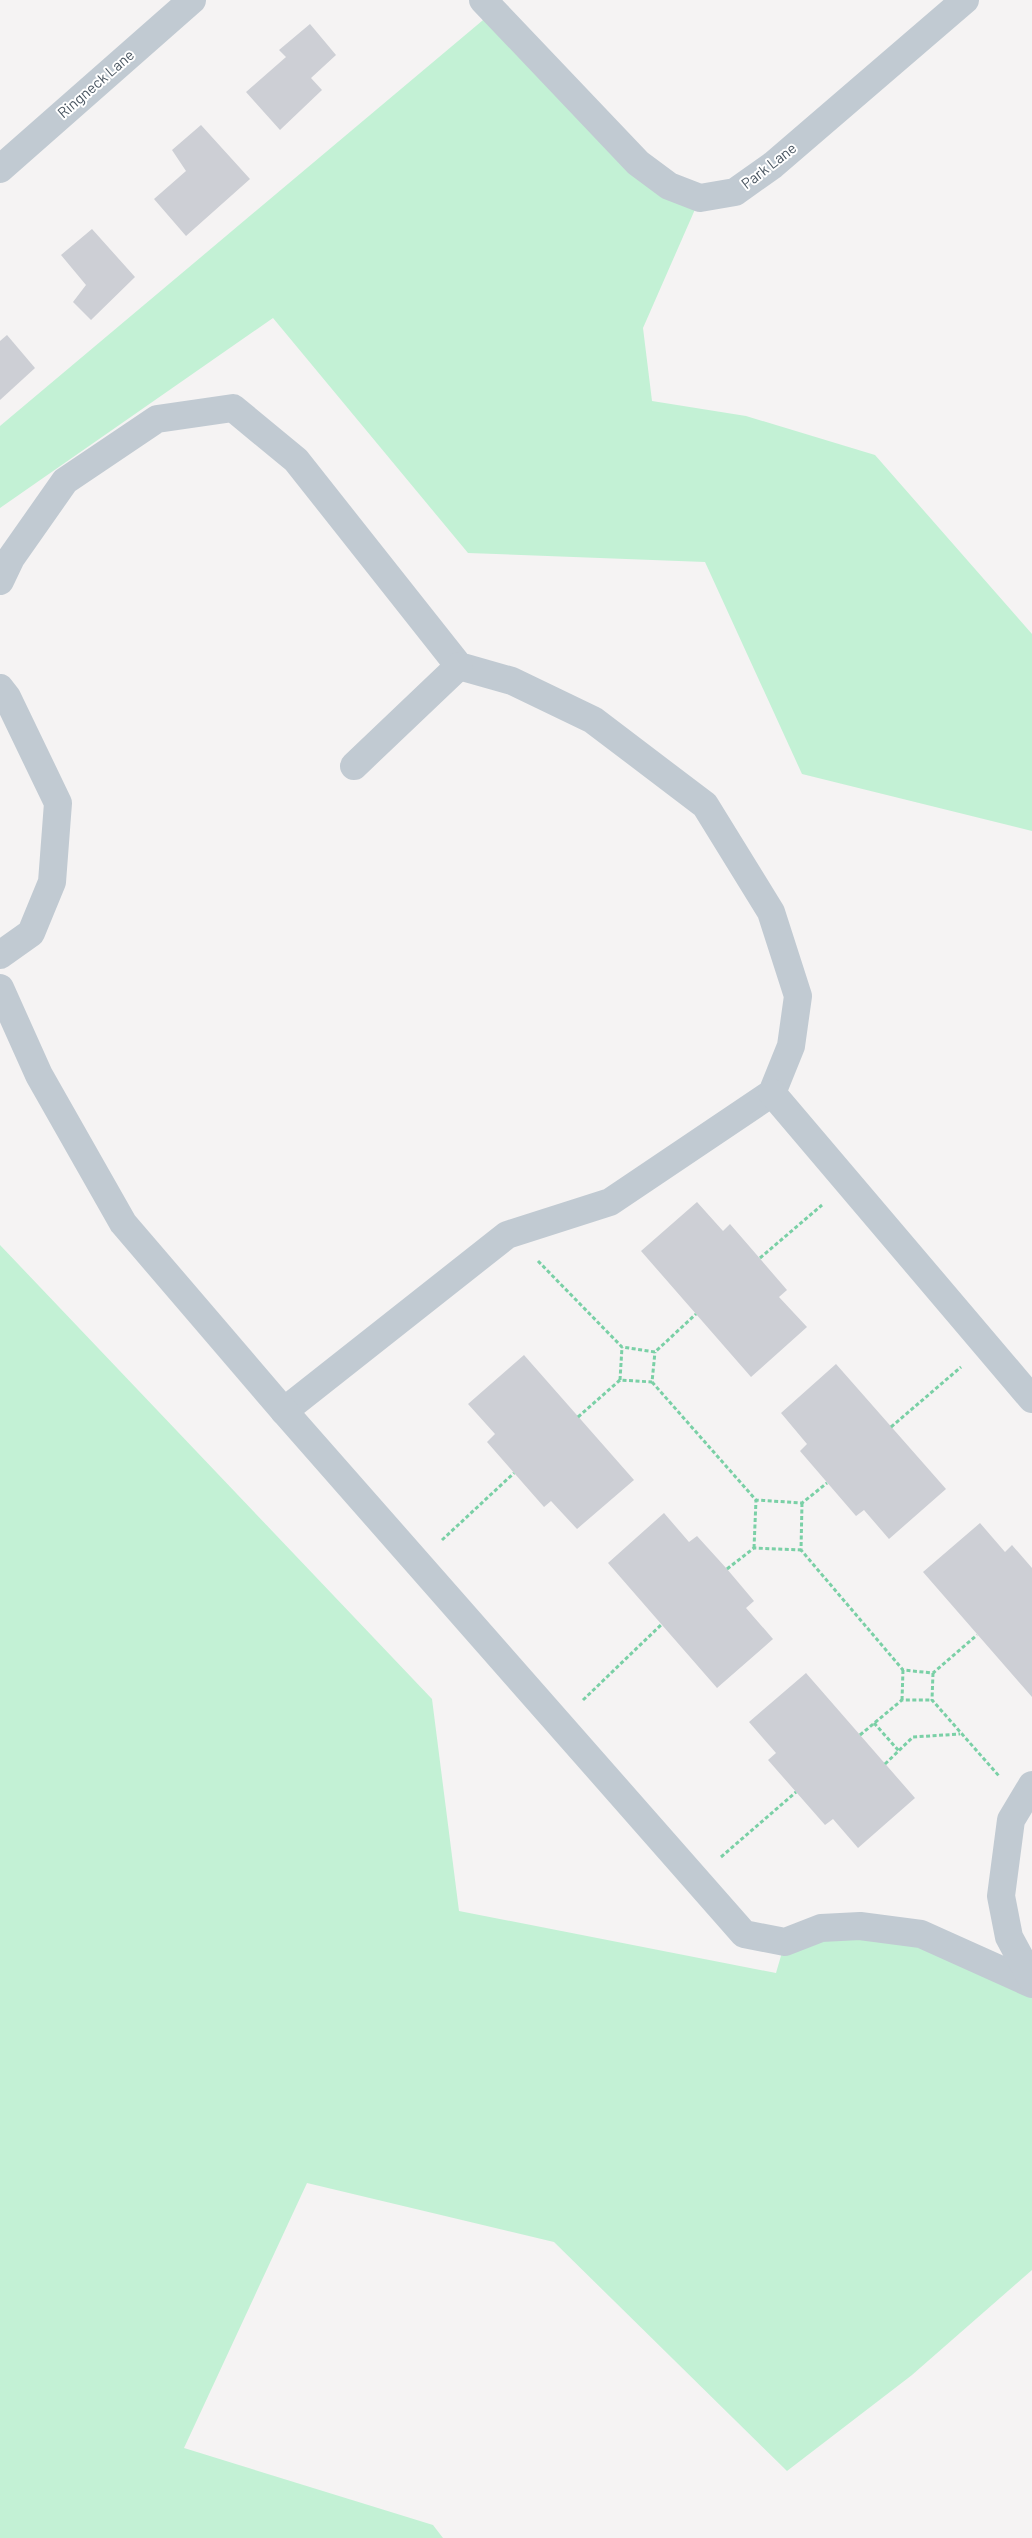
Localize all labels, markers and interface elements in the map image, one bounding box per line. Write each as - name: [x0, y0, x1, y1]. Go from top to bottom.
- street label: Ringneck Lane: [53, 45, 137, 121]
- street label: Park Lane: [737, 138, 799, 192]

